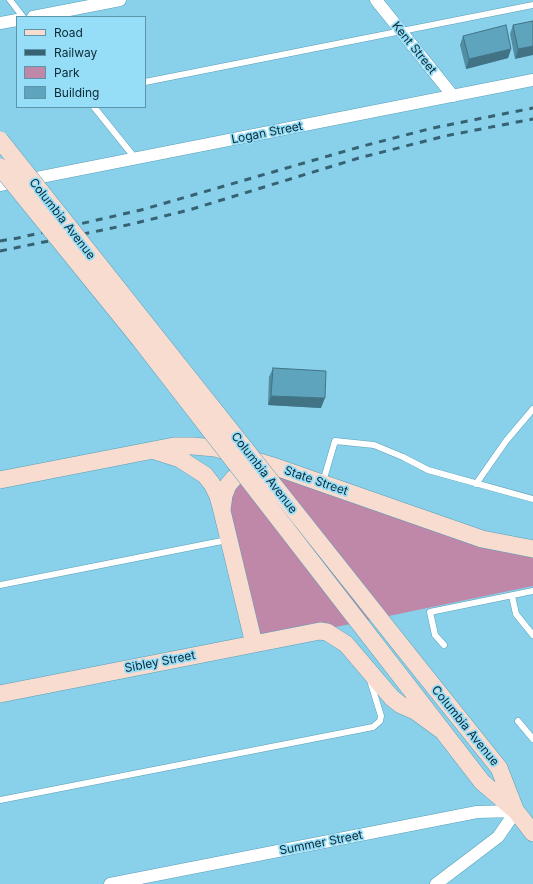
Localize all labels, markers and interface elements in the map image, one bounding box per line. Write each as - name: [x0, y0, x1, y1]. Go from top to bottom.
- legend: [16, 16, 146, 108]
- street label: Kent Street: [389, 19, 439, 77]
- text: Road: [54, 25, 83, 40]
- text: Railway: [54, 45, 97, 60]
- text: Park: [54, 65, 80, 80]
- text: Building: [54, 85, 99, 100]
- street label: Logan Street: [230, 119, 304, 147]
- street label: Columbia Avenue: [26, 176, 98, 262]
- street label: Columbia Avenue: [228, 430, 300, 516]
- street label: State Street: [282, 463, 350, 499]
- street label: Sibley Street: [123, 648, 197, 676]
- street label: Columbia Avenue: [428, 683, 502, 769]
- street label: Summer Street: [278, 828, 364, 858]

